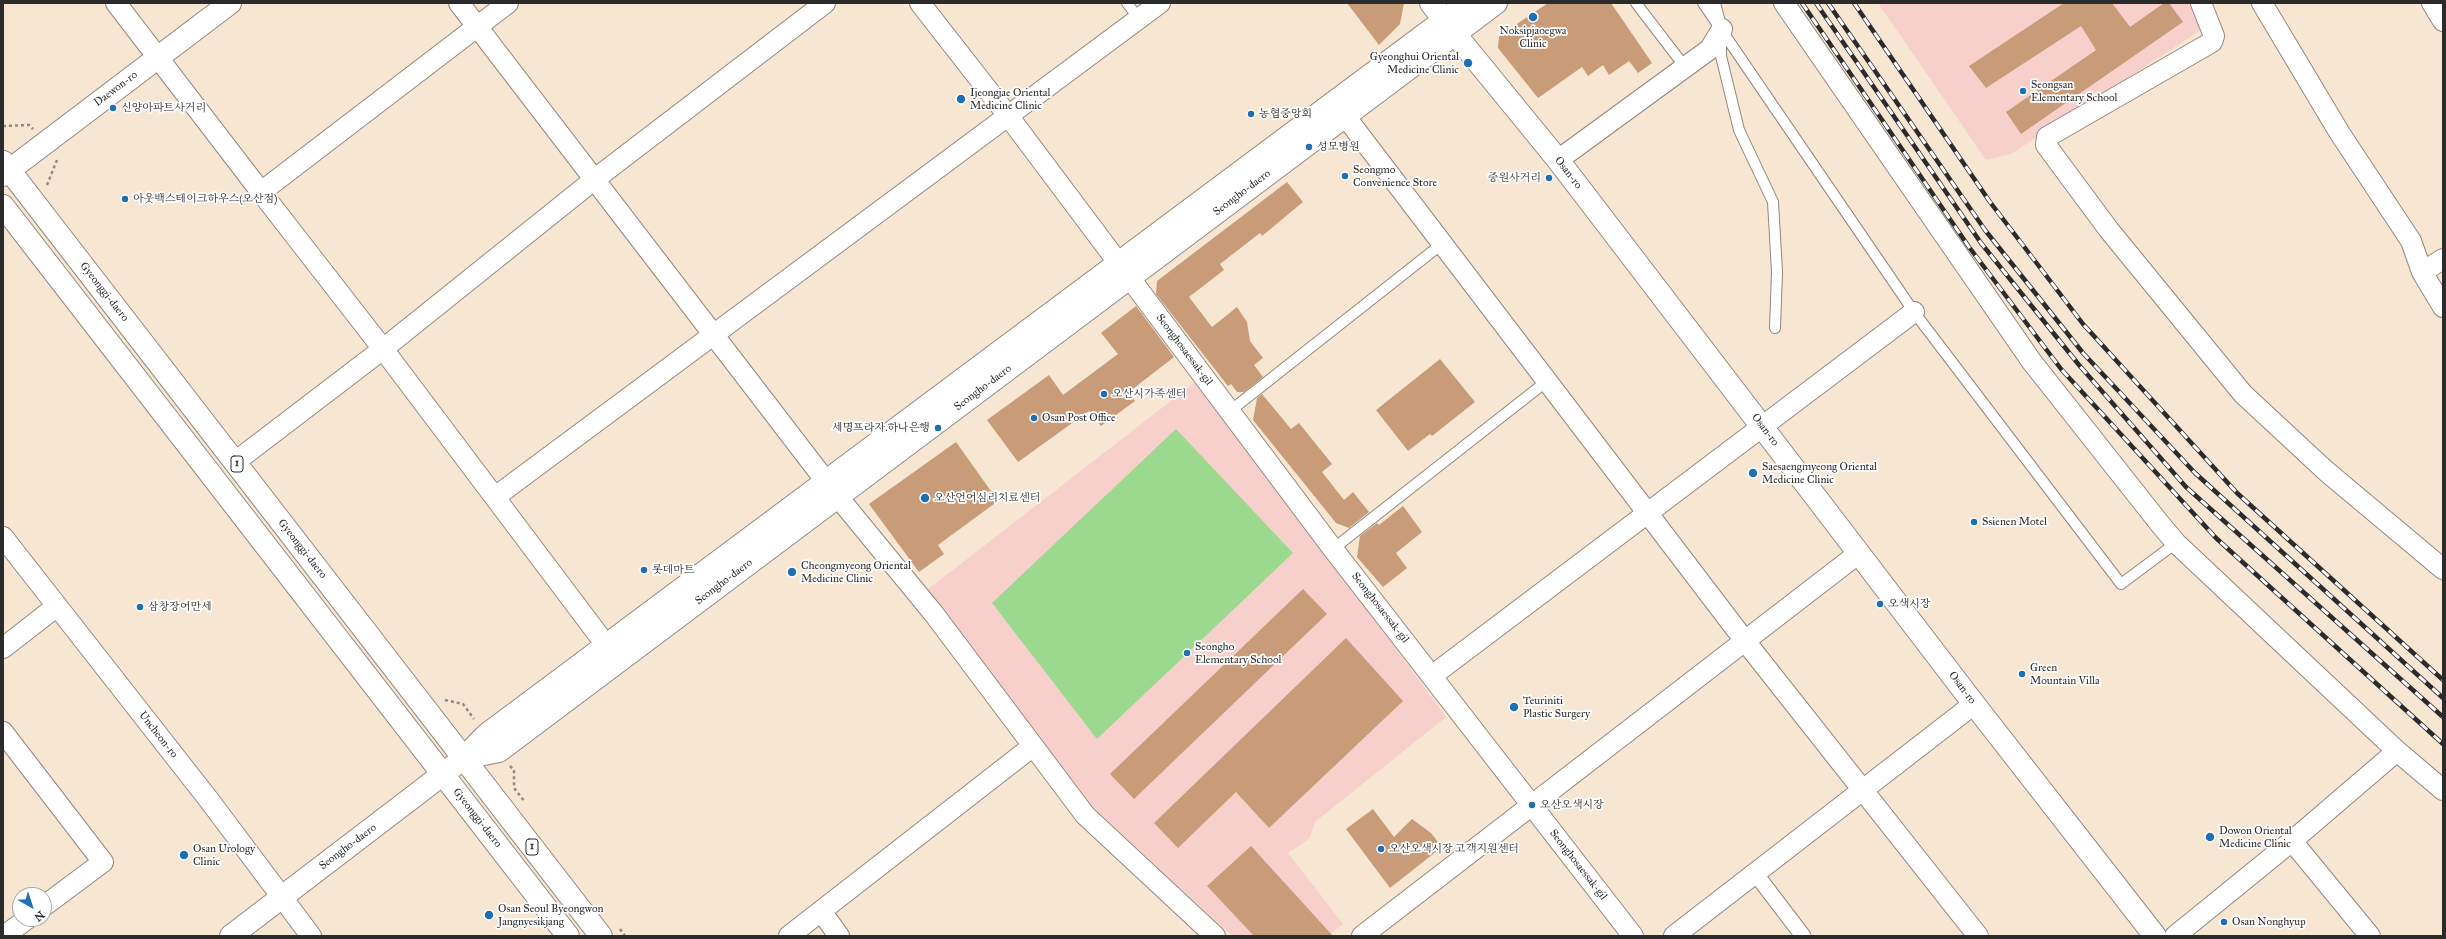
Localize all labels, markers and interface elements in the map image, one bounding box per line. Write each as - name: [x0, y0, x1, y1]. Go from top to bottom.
- marker: Noksipjaoegwa Clinic: [1527, 11, 1539, 23]
- place label: Noksipjaoegwa Clinic: [1500, 24, 1566, 50]
- place label: Gyeonghui Oriental Medicine Clinic: [1370, 50, 1459, 76]
- marker: Gyeonghui Oriental Medicine Clinic: [1462, 57, 1474, 69]
- street label: Daewon-ro: [92, 68, 140, 110]
- place label: Seongsan Elementary School: [2031, 78, 2118, 104]
- place label: Ijeongjae Oriental Medicine Clinic: [970, 86, 1050, 112]
- marker: Seongsan Elementary School: [2018, 86, 2028, 96]
- marker: Ijeongjae Oriental Medicine Clinic: [955, 93, 967, 105]
- place label: 신양아파트사거리: [121, 101, 206, 115]
- marker: 신양아파트사거리: [108, 103, 118, 113]
- place label: 농협중앙회: [1259, 107, 1312, 121]
- marker: 농협중앙회: [1246, 109, 1256, 119]
- place label: 성모병원: [1317, 140, 1360, 154]
- marker: 성모병원: [1304, 142, 1314, 152]
- street label: Osan-ro: [1551, 154, 1585, 192]
- place label: Seongmo Convenience Store: [1353, 163, 1437, 189]
- street label: Seongho-daero: [1211, 167, 1273, 219]
- marker: Seongmo Convenience Store: [1340, 171, 1350, 181]
- place label: 중원사거리: [1488, 171, 1541, 185]
- marker: 중원사거리: [1544, 173, 1554, 183]
- place label: 아웃백스테이크하우스(오산점): [133, 192, 277, 206]
- marker: 아웃백스테이크하우스(오산점): [120, 194, 130, 204]
- street label: Gyeonggi-daero: [77, 260, 131, 324]
- street label: Seonghosaessak-gil: [1153, 312, 1215, 388]
- street label: Seongho-daero: [952, 362, 1014, 414]
- place label: 오산시가족센터: [1112, 387, 1186, 401]
- marker: 오산시가족센터: [1099, 389, 1109, 399]
- place label: Osan Post Office: [1042, 411, 1116, 425]
- street label: Osan-ro: [1749, 411, 1781, 449]
- marker: Osan Post Office: [1029, 413, 1039, 423]
- place label: 세명프라자.하나은행: [832, 421, 930, 435]
- marker: 세명프라자.하나은행: [933, 423, 943, 433]
- road number: 1: [231, 456, 243, 472]
- place label: Saesaengmyeong Oriental Medicine Clinic: [1762, 460, 1877, 486]
- marker: Saesaengmyeong Oriental Medicine Clinic: [1747, 467, 1759, 479]
- place label: 오산언어심리치료센터: [934, 491, 1040, 505]
- marker: 오산언어심리치료센터: [919, 492, 931, 504]
- place label: Ssienen Motel: [1982, 515, 2047, 529]
- street label: Gyeonggi-daero: [275, 517, 329, 581]
- marker: Ssienen Motel: [1969, 517, 1979, 527]
- street label: Seongho-daero: [693, 556, 755, 608]
- place label: Cheongmyeong Oriental Medicine Clinic: [801, 559, 911, 585]
- place label: 롯데마트: [652, 563, 695, 577]
- marker: 롯데마트: [639, 565, 649, 575]
- marker: Cheongmyeong Oriental Medicine Clinic: [786, 566, 798, 578]
- street label: Seonghosaessak-gil: [1348, 570, 1412, 646]
- place label: 오색시장: [1888, 597, 1931, 611]
- marker: 오색시장: [1875, 599, 1885, 609]
- place label: 삼창장어만세: [148, 600, 212, 614]
- marker: 삼창장어만세: [135, 602, 145, 612]
- place label: Seongho Elementary School: [1195, 640, 1282, 666]
- marker: Seongho Elementary School: [1182, 648, 1192, 658]
- place label: Green Mountain Villa: [2030, 661, 2100, 687]
- street label: Osan-ro: [1946, 669, 1978, 707]
- marker: Green Mountain Villa: [2017, 669, 2027, 679]
- place label: Teuriniti Plastic Surgery: [1523, 694, 1590, 720]
- marker: Teuriniti Plastic Surgery: [1508, 701, 1520, 713]
- street label: Uncheon-ro: [136, 709, 180, 761]
- street label: Gyeonggi-daero: [450, 786, 504, 850]
- place label: 오산오색시장: [1540, 798, 1604, 812]
- marker: 오산오색시장: [1527, 800, 1537, 810]
- street label: Seongho-daero: [317, 821, 379, 873]
- place label: Dowon Oriental Medicine Clinic: [2219, 824, 2292, 850]
- street label: Seonghosaessak-gil: [1546, 827, 1610, 903]
- marker: Dowon Oriental Medicine Clinic: [2204, 831, 2216, 843]
- road number: 1: [526, 839, 538, 855]
- place label: Osan Urology Clinic: [193, 842, 255, 868]
- place label: 오산오색시장 고객지원센터: [1389, 842, 1519, 856]
- marker: 오산오색시장 고객지원센터: [1376, 844, 1386, 854]
- marker: Osan Urology Clinic: [178, 849, 190, 861]
- north arrow: [12, 887, 52, 927]
- place label: Osan Seoul Byeongwon Jangnyesikjang: [498, 902, 604, 928]
- text: N: [32, 908, 47, 924]
- marker: Osan Seoul Byeongwon Jangnyesikjang: [483, 909, 495, 921]
- place label: Osan Nonghyup: [2232, 915, 2306, 929]
- marker: Osan Nonghyup: [2219, 917, 2229, 927]

